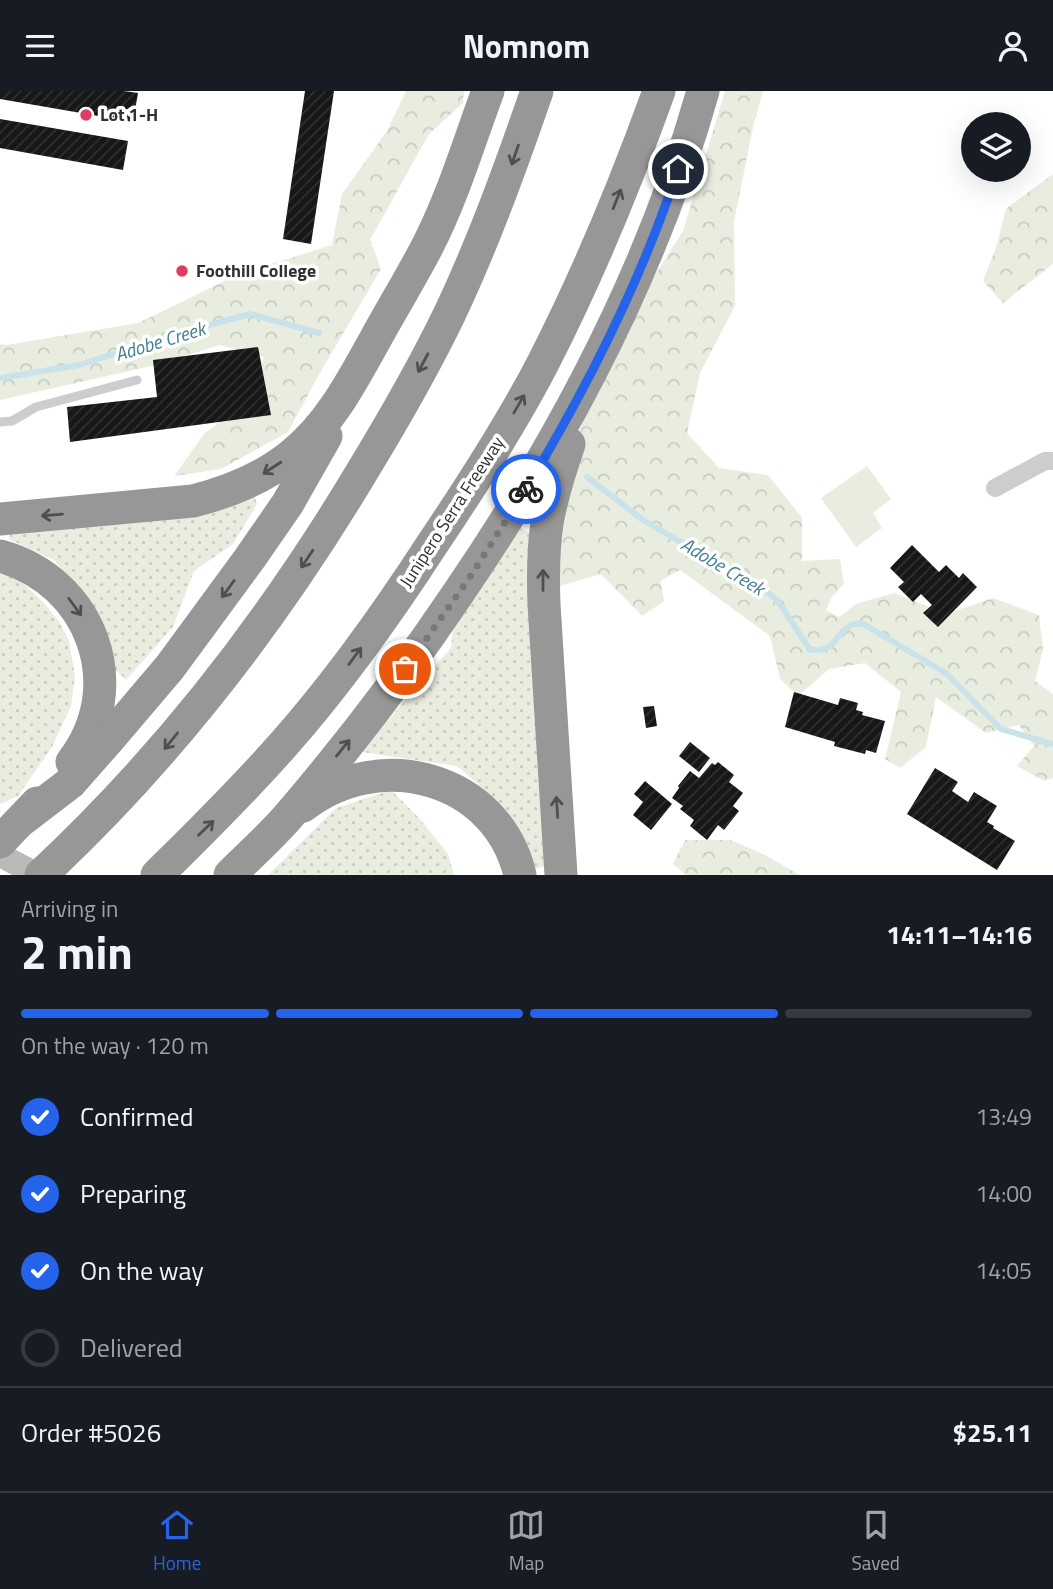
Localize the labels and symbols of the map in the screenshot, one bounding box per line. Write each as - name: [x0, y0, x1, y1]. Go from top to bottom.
- place label: Lot 1-H: [100, 101, 158, 128]
- marker: Lot 1-H: [78, 107, 94, 123]
- pin: [648, 139, 708, 199]
- one-way arrow: [508, 144, 520, 166]
- one-way arrow: [611, 189, 624, 210]
- place label: Foothill College: [196, 257, 316, 284]
- marker: Foothill College: [174, 263, 190, 279]
- water label: Adobe Creek: [111, 312, 211, 368]
- one-way arrow: [416, 353, 430, 373]
- one-way arrow: [513, 394, 526, 415]
- street label: Junipero Serra Freeway: [393, 431, 511, 593]
- courier: [491, 454, 561, 524]
- one-way arrow: [263, 461, 282, 476]
- one-way arrow: [42, 509, 64, 522]
- water label: Adobe Creek: [676, 529, 773, 603]
- one-way arrow: [300, 549, 314, 568]
- one-way arrow: [536, 569, 550, 592]
- one-way arrow: [221, 579, 235, 598]
- one-way arrow: [68, 597, 82, 616]
- pin: [375, 639, 435, 699]
- one-way arrow: [348, 647, 362, 666]
- one-way arrow: [163, 731, 178, 749]
- one-way arrow: [335, 740, 351, 758]
- one-way arrow: [550, 796, 563, 819]
- one-way arrow: [197, 819, 214, 836]

